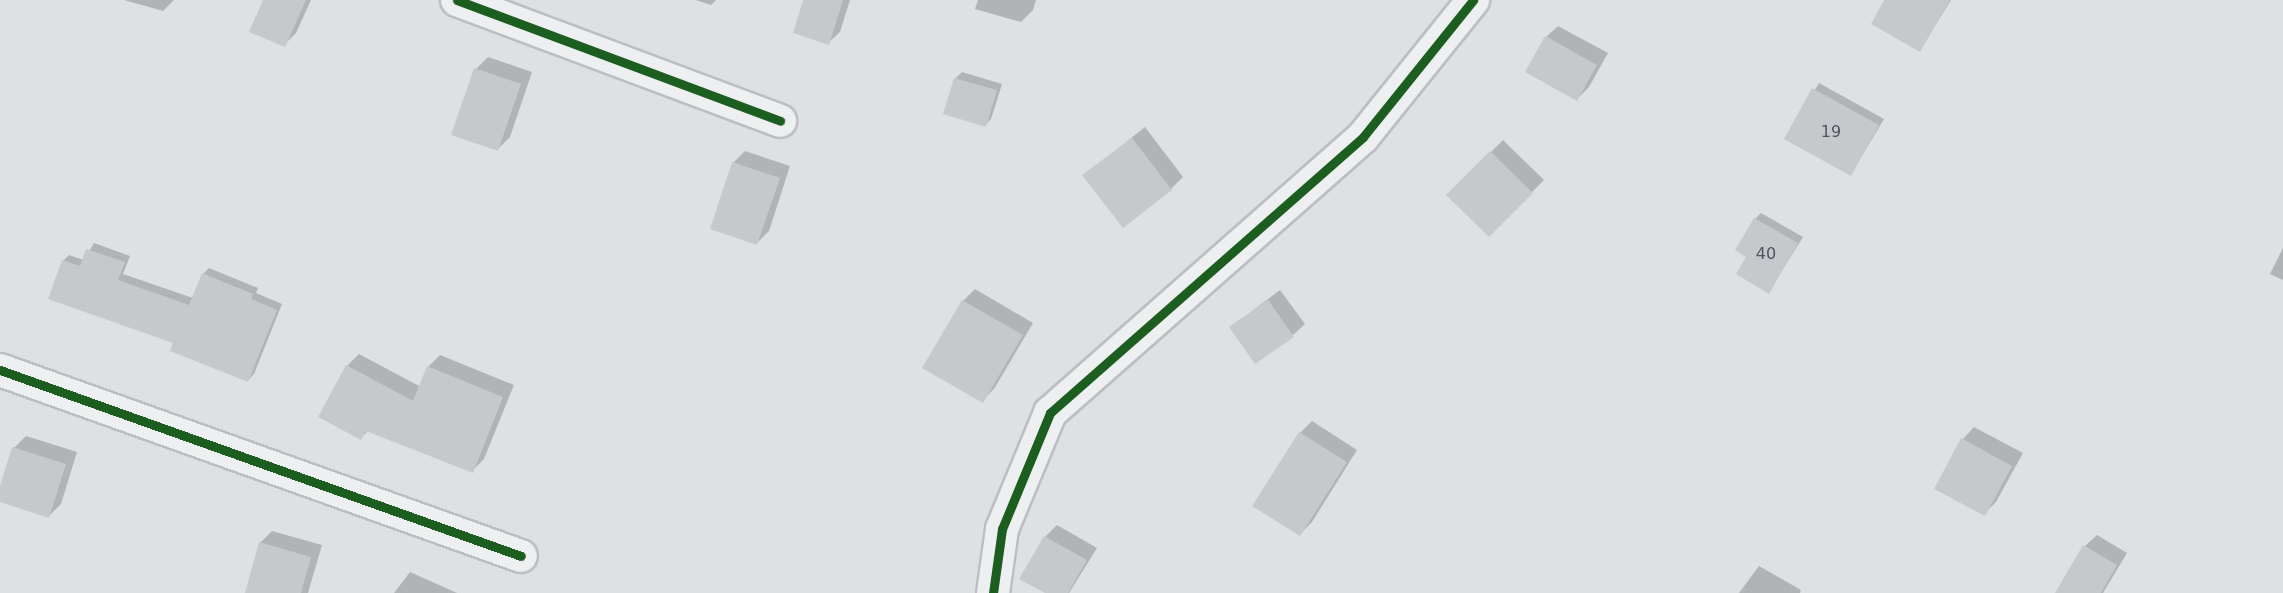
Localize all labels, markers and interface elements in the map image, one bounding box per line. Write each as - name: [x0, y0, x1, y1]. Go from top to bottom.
- house number: 19: [1821, 122, 1841, 142]
- house number: 40: [1756, 244, 1776, 264]

